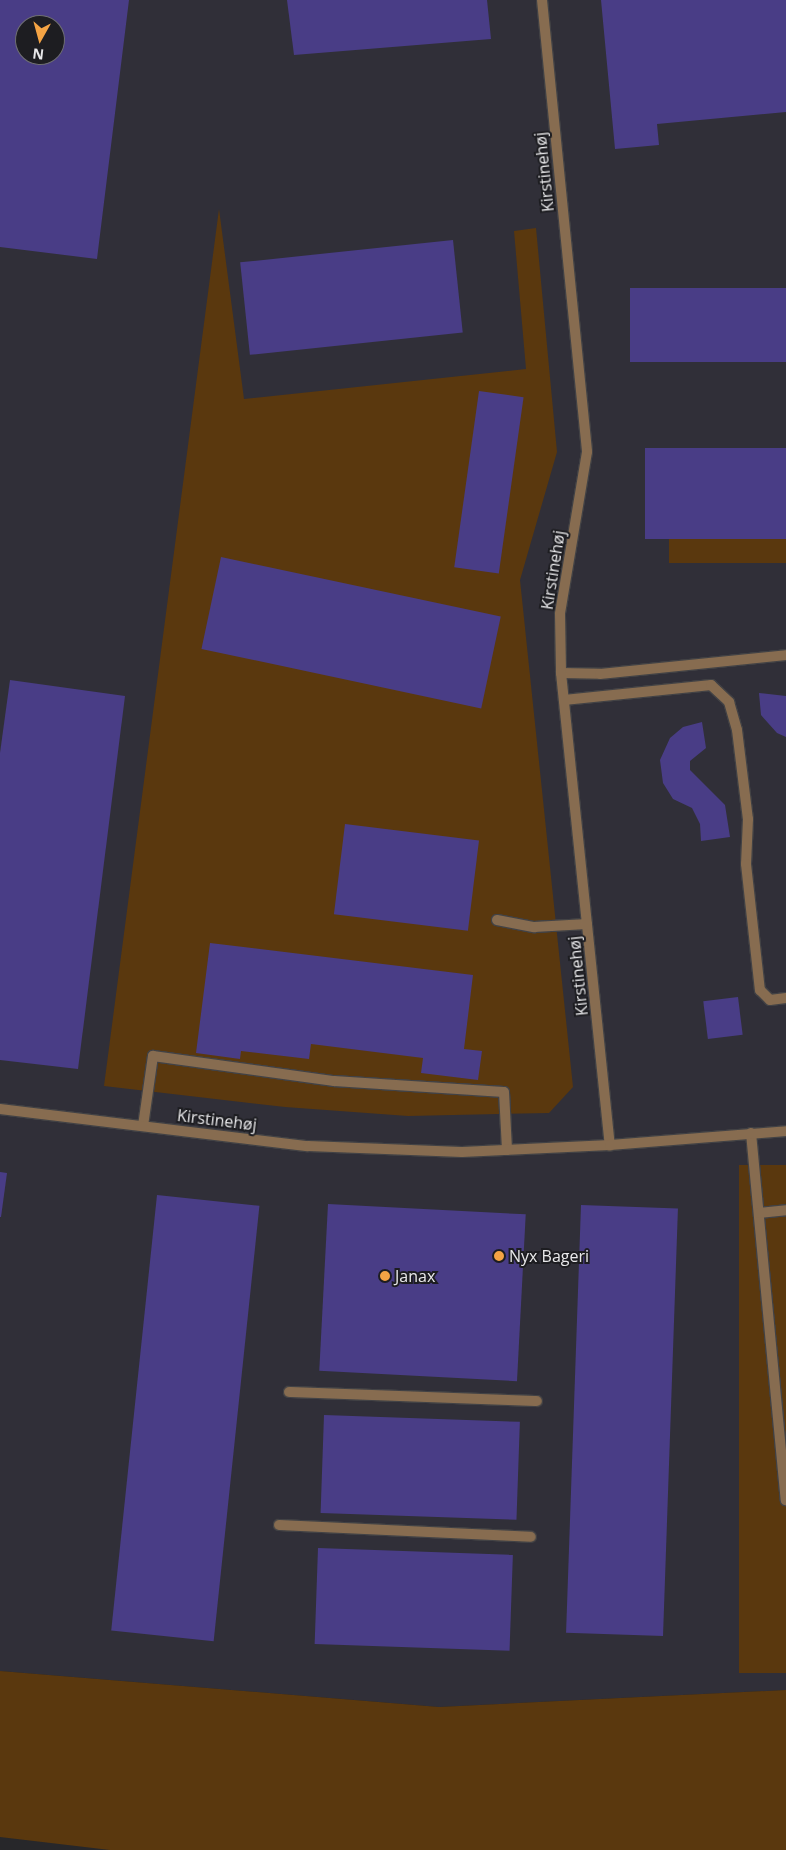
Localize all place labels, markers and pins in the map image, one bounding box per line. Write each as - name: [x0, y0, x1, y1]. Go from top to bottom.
- place label: Nyx Bageri: [509, 1246, 589, 1266]
- marker: Nyx Bageri: [493, 1250, 505, 1262]
- place label: Janax: [395, 1266, 435, 1286]
- marker: Janax: [379, 1270, 391, 1282]

